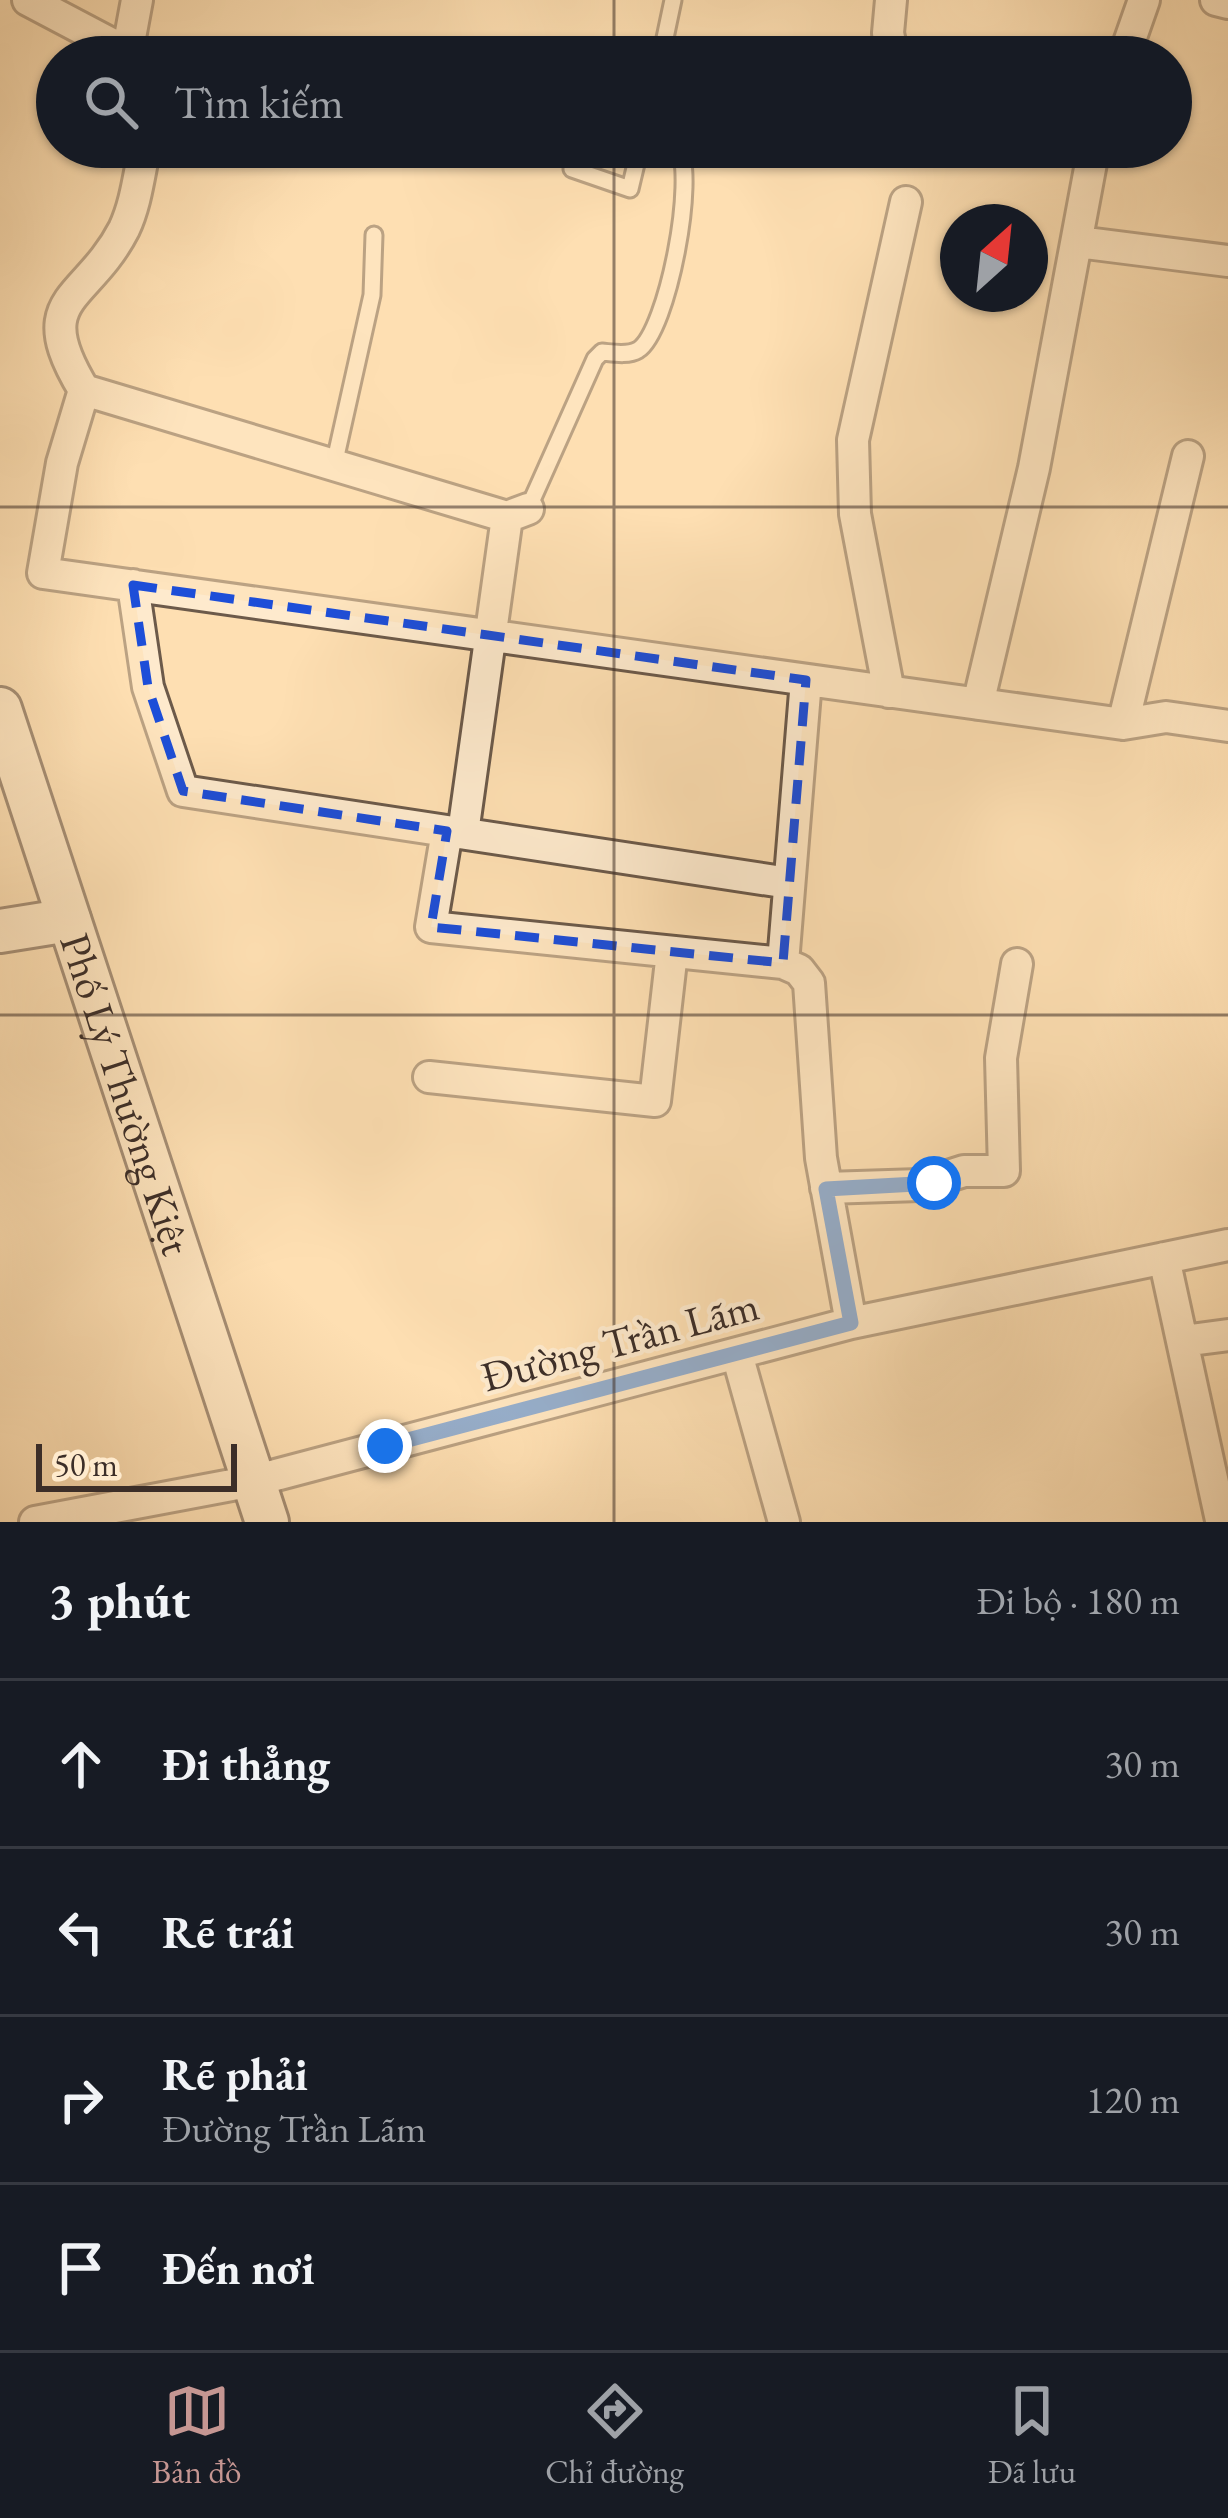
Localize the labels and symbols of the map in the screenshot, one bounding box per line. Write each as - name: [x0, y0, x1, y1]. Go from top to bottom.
- north arrow: [940, 204, 1048, 312]
- street label: Phố Lý Thường Kiệt: [48, 926, 205, 1262]
- route start: [907, 1156, 961, 1210]
- street label: Đường Trần Lãm: [475, 1278, 765, 1404]
- route end: [358, 1419, 412, 1473]
- scale bar: [36, 1438, 237, 1491]

